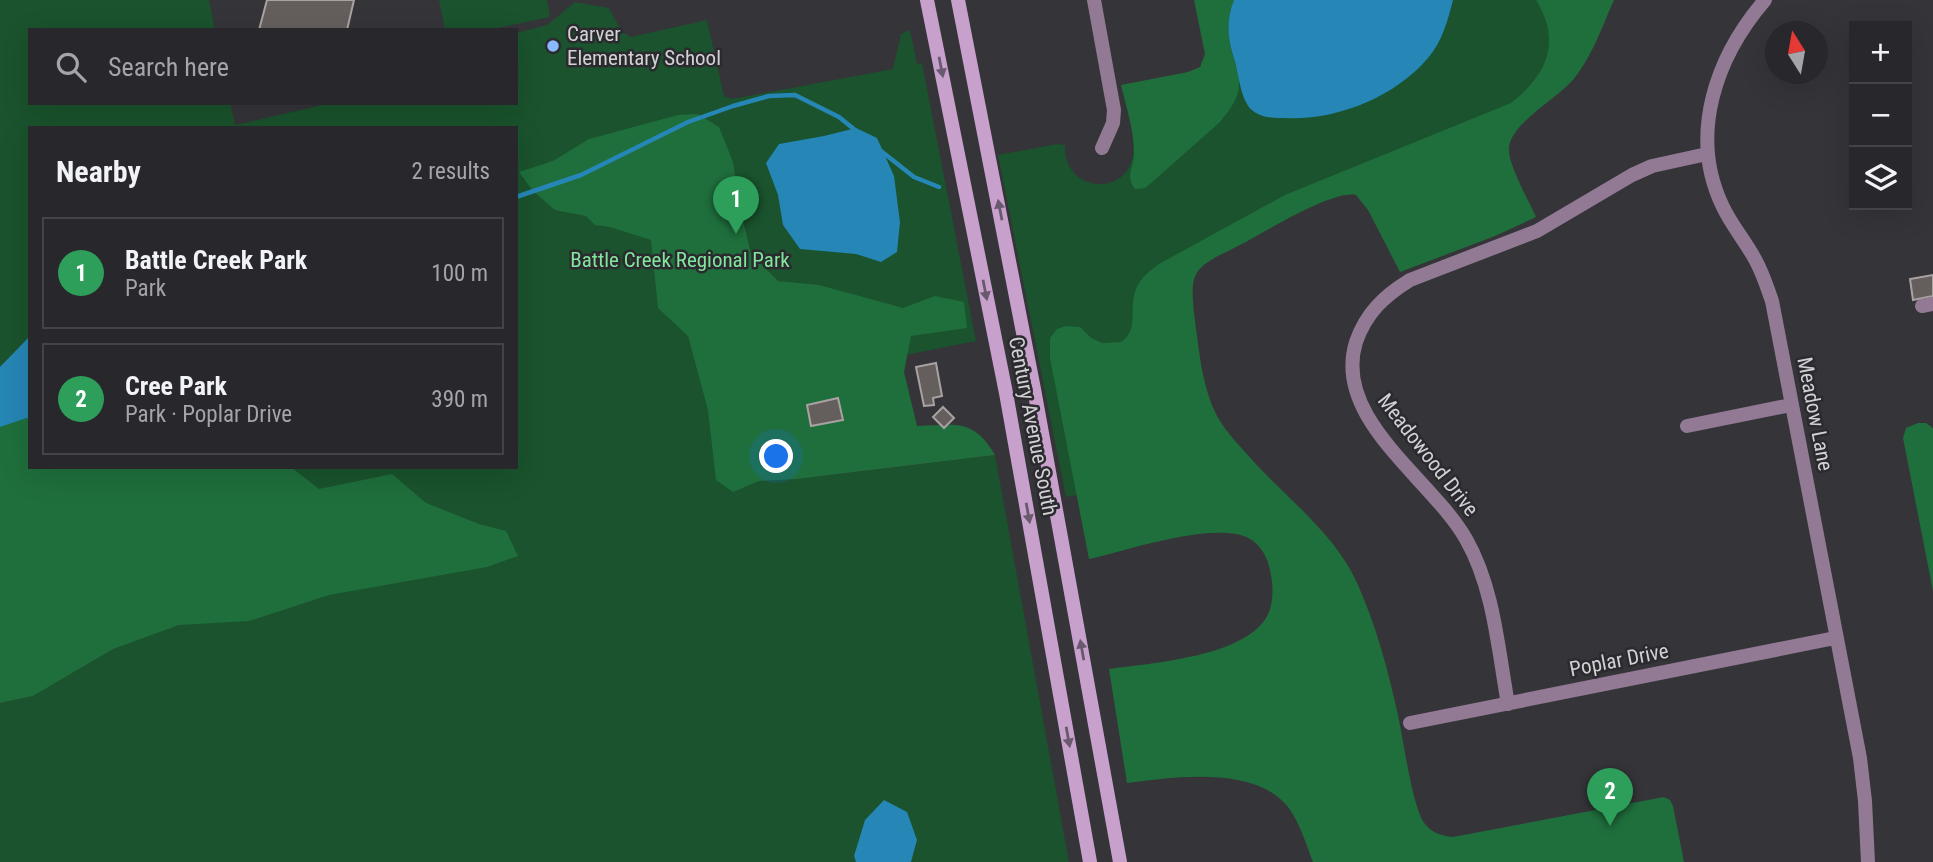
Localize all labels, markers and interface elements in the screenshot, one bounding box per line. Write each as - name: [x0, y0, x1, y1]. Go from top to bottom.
- north arrow: [1765, 21, 1828, 84]
- map controls: [1849, 21, 1912, 210]
- button: +: [1849, 21, 1912, 84]
- place label: Carver Elementary School: [567, 22, 721, 70]
- search box: [28, 28, 518, 105]
- marker: Carver Elementary School: [545, 38, 561, 54]
- icon: search: [52, 48, 90, 86]
- text: Search here: [108, 52, 229, 82]
- one-way arrow: [935, 56, 946, 78]
- button: −: [1849, 84, 1912, 147]
- button: layers: [1849, 147, 1912, 210]
- text: Nearby: [56, 154, 141, 189]
- text: 2 results: [412, 158, 490, 185]
- pin: 1: [713, 176, 759, 234]
- one-way arrow: [994, 199, 1005, 221]
- text: Battle Creek Park: [125, 245, 307, 275]
- park label: Battle Creek Regional Park: [570, 248, 790, 272]
- text: 1: [75, 260, 87, 287]
- text: 100 m: [431, 260, 488, 287]
- text: Park: [125, 275, 166, 302]
- one-way arrow: [980, 279, 991, 301]
- street label: Century Avenue South: [1004, 335, 1062, 517]
- street label: Meadow Lane: [1792, 355, 1838, 473]
- text: Cree Park: [125, 371, 227, 401]
- text: 2: [75, 386, 87, 413]
- text: 390 m: [431, 386, 488, 413]
- street label: Meadowood Drive: [1373, 389, 1483, 521]
- text: Park · Poplar Drive: [125, 401, 292, 428]
- your location: [759, 439, 793, 473]
- one-way arrow: [1023, 502, 1034, 524]
- one-way arrow: [1076, 639, 1087, 661]
- street label: Poplar Drive: [1567, 639, 1671, 681]
- one-way arrow: [1063, 726, 1074, 748]
- pin: 2: [1587, 768, 1633, 826]

